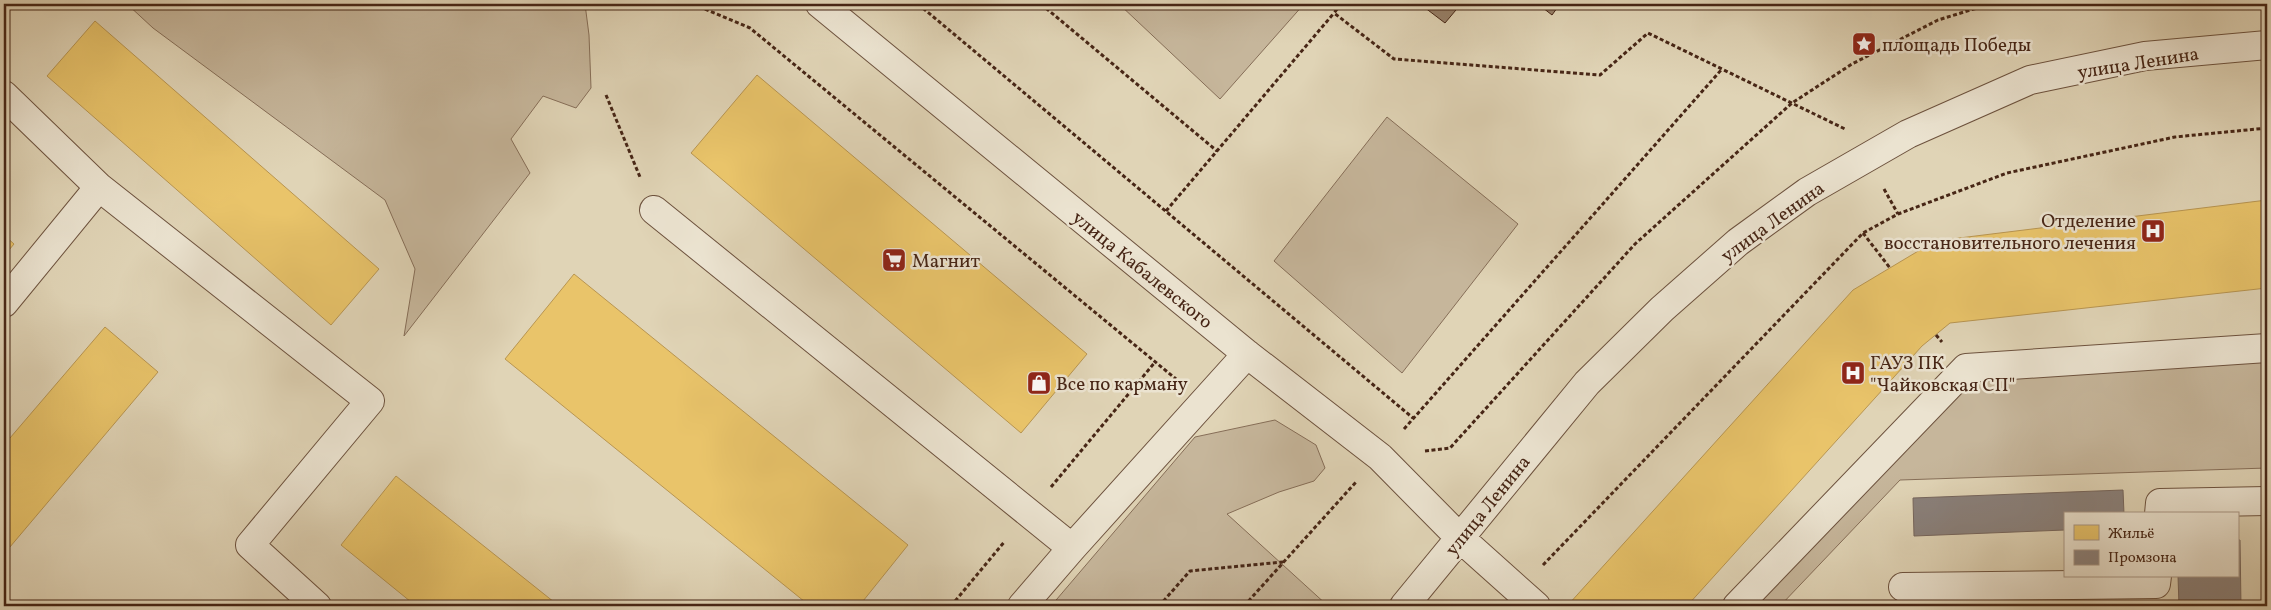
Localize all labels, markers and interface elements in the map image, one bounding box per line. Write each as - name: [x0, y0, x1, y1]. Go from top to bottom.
- place icon: площадь Победы: [1851, 31, 1877, 57]
- place label: площадь Победы: [1882, 33, 2031, 59]
- street label: улица Ленина: [2076, 42, 2201, 86]
- street label: улица Ленина: [1716, 176, 1830, 269]
- street label: улица Кабалевского: [1066, 206, 1218, 335]
- place label: Отделение восстановительного лечения: [1884, 209, 2136, 257]
- hospital icon: Отделение восстановительного лечения: [2140, 218, 2166, 244]
- supermarket icon: Магнит: [881, 247, 907, 273]
- place label: Магнит: [912, 249, 980, 275]
- place label: ГАУЗ ПК "Чайковская СП": [1870, 351, 2015, 399]
- hospital icon: ГАУЗ ПК "Чайковская СП": [1840, 360, 1866, 386]
- shop icon: Все по карману: [1026, 370, 1052, 396]
- place label: Все по карману: [1056, 372, 1188, 398]
- street label: улица Ленина: [1440, 450, 1537, 562]
- legend: [2064, 512, 2238, 578]
- text: Жильё: [2108, 524, 2154, 545]
- text: Промзона: [2108, 548, 2177, 569]

